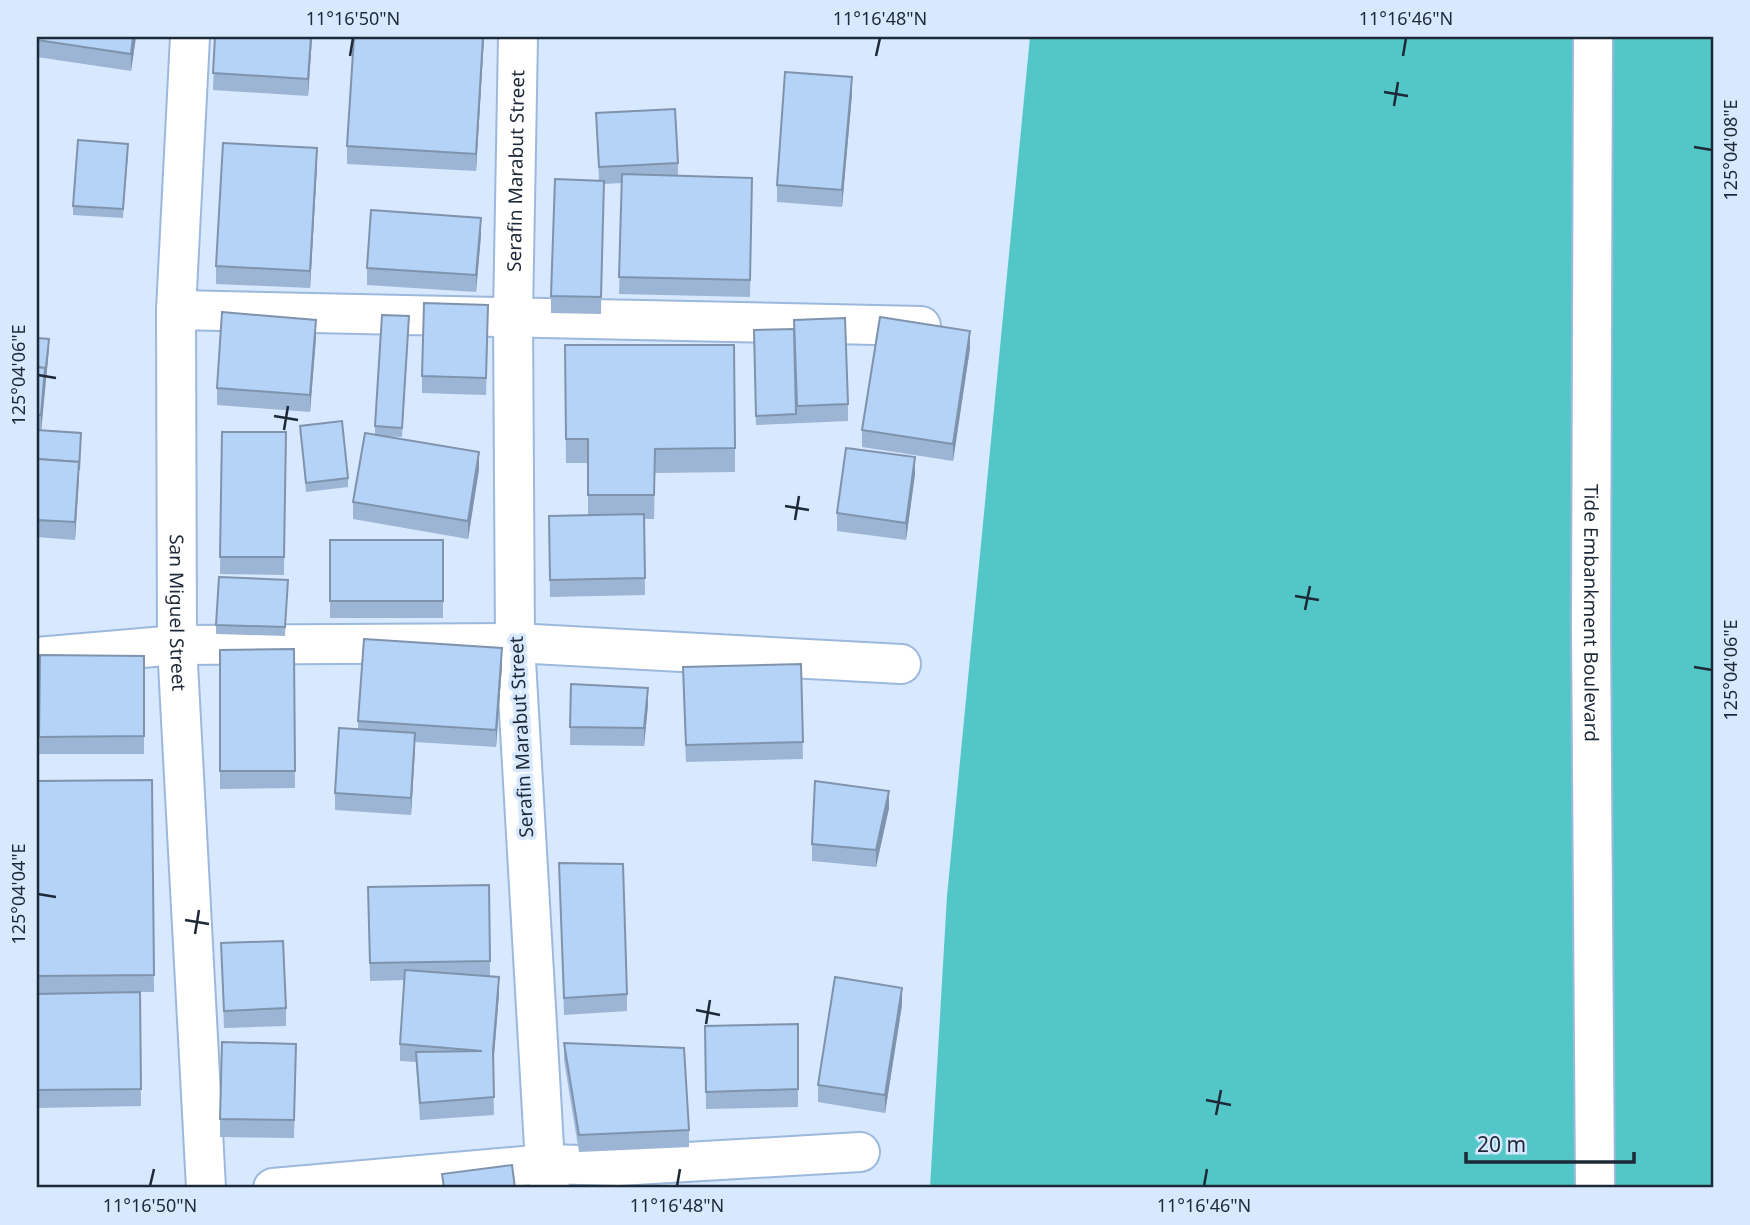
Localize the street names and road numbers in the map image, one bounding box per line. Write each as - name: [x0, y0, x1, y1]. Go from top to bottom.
- street label: Serafin Marabut Street: [501, 70, 530, 272]
- street label: Tide Embankment Boulevard: [1578, 484, 1605, 742]
- street label: San Miguel Street: [164, 534, 192, 692]
- street label: Serafin Marabut Street: [503, 635, 539, 838]

